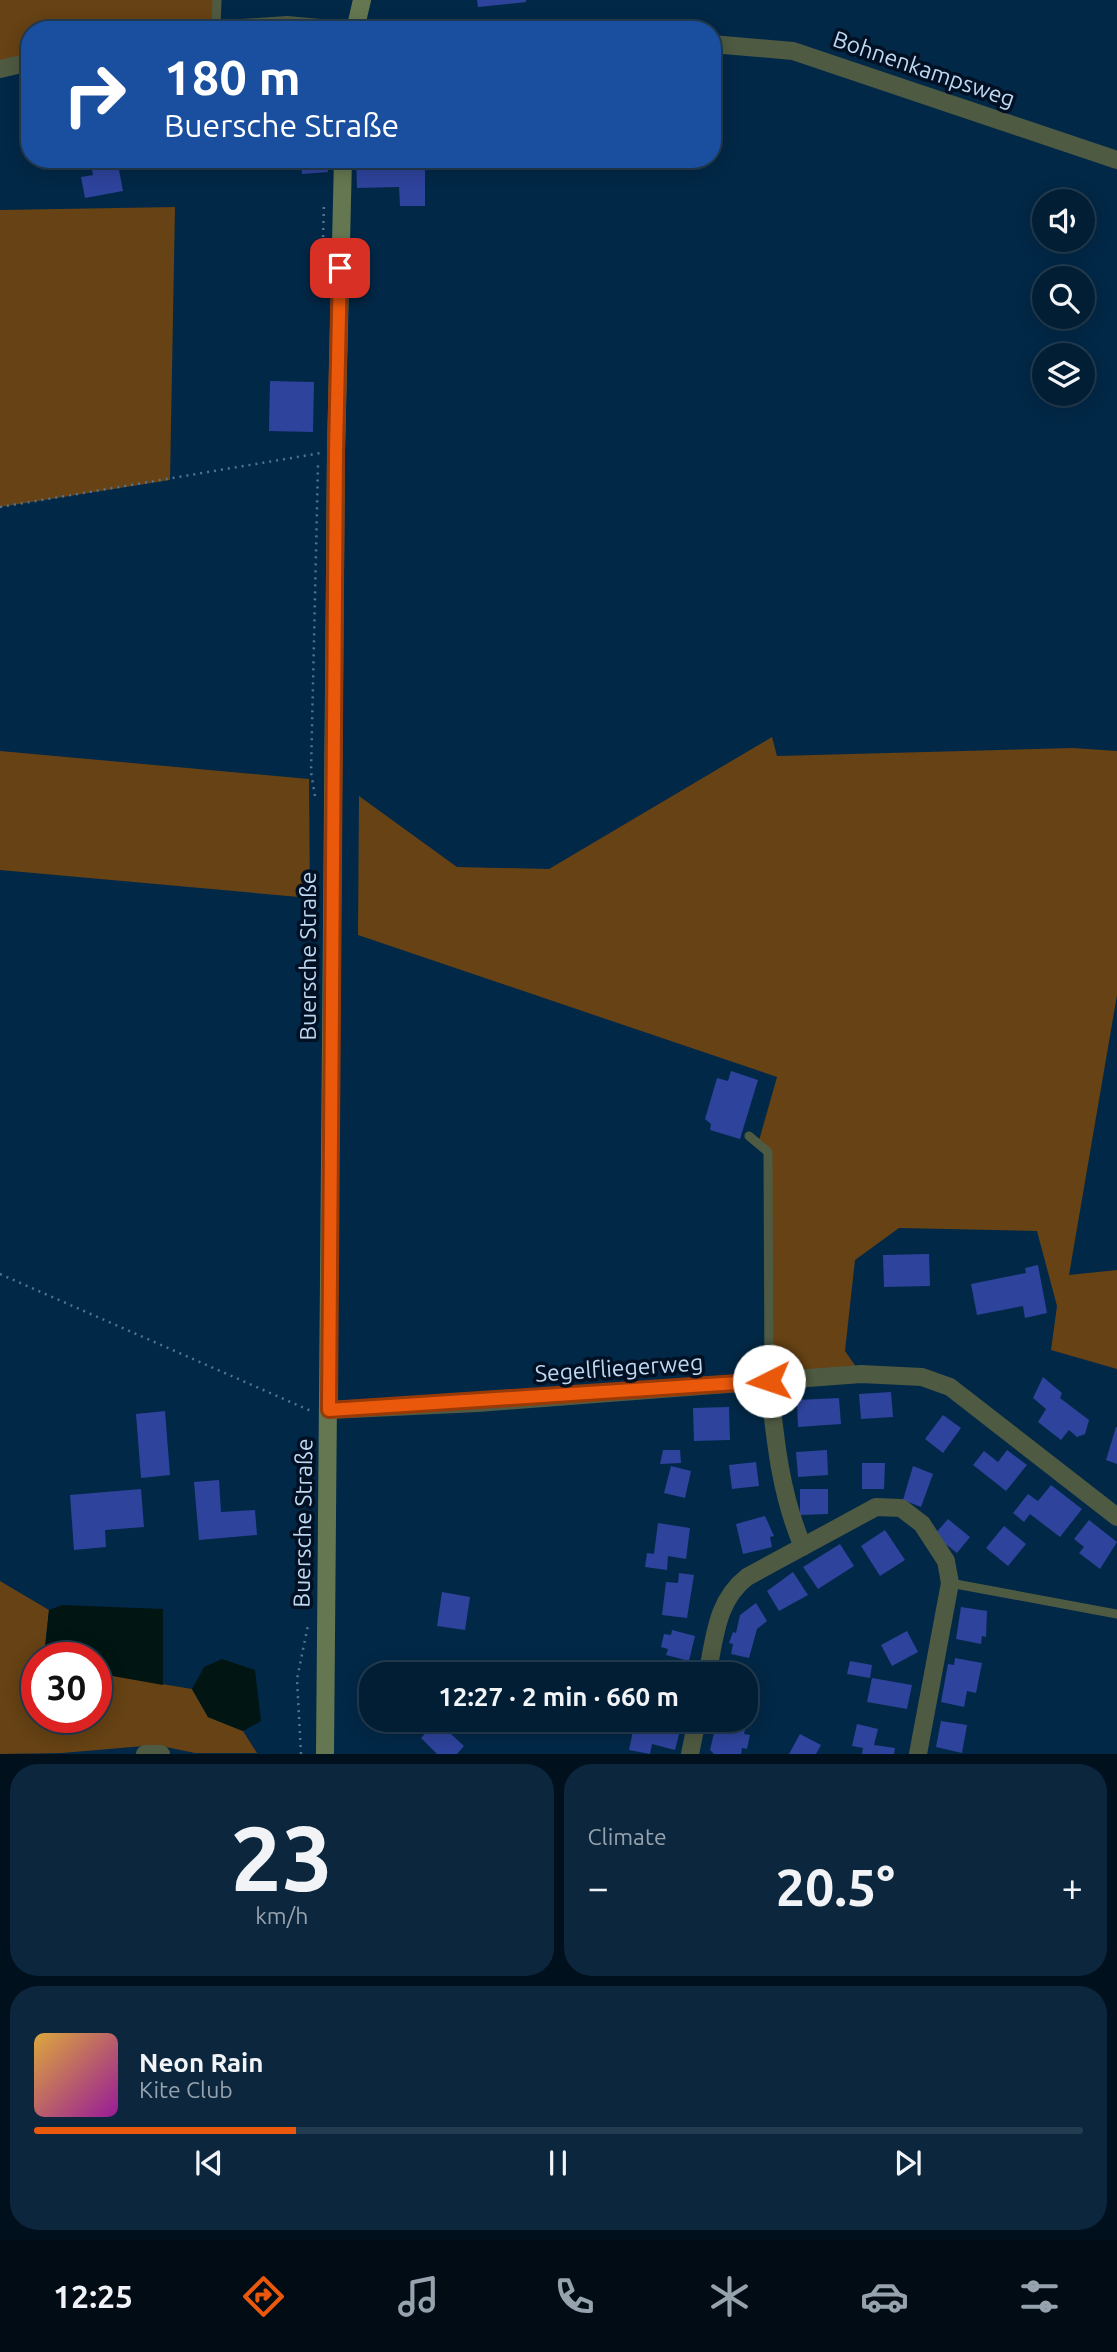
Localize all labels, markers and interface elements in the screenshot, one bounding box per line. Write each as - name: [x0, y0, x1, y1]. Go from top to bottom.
- street label: Bohnenkampsweg: [830, 26, 1018, 111]
- icon: right: [49, 49, 140, 140]
- text: 180 m: [164, 49, 301, 104]
- text: Buersche Straße: [164, 107, 399, 143]
- map controls: [1032, 189, 1095, 406]
- button: sound: [1032, 189, 1095, 252]
- pin: [310, 238, 370, 298]
- icon: arrive: [321, 249, 359, 287]
- button: search: [1032, 266, 1095, 329]
- button: layers: [1032, 343, 1095, 406]
- street label: Buersche Straße: [295, 871, 320, 1041]
- position arrow: [732, 1344, 806, 1418]
- street label: Segelfliegerweg: [534, 1349, 704, 1386]
- street label: Buersche Straße: [289, 1438, 316, 1608]
- speed limit sign: 30: [21, 1642, 112, 1733]
- text: 12:27 · 2 min · 660 m: [438, 1682, 679, 1711]
- text: 23: [230, 1806, 333, 1908]
- text: Climate: [588, 1824, 667, 1849]
- text: 20.5°: [776, 1858, 895, 1916]
- text: −: [588, 1866, 609, 1908]
- text: +: [1062, 1866, 1083, 1908]
- text: km/h: [255, 1903, 308, 1928]
- text: Neon Rain: [139, 2048, 264, 2077]
- text: Kite Club: [139, 2077, 233, 2102]
- icon: previous: [190, 2144, 228, 2182]
- icon: pause: [539, 2144, 577, 2182]
- icon: next: [889, 2144, 927, 2182]
- icon: directions: [239, 2272, 288, 2321]
- icon: music: [394, 2272, 443, 2321]
- icon: phone: [550, 2272, 599, 2321]
- icon: climate: [705, 2272, 754, 2321]
- icon: car: [860, 2272, 909, 2321]
- icon: filters: [1015, 2272, 1064, 2321]
- text: 12:25: [53, 2278, 133, 2314]

